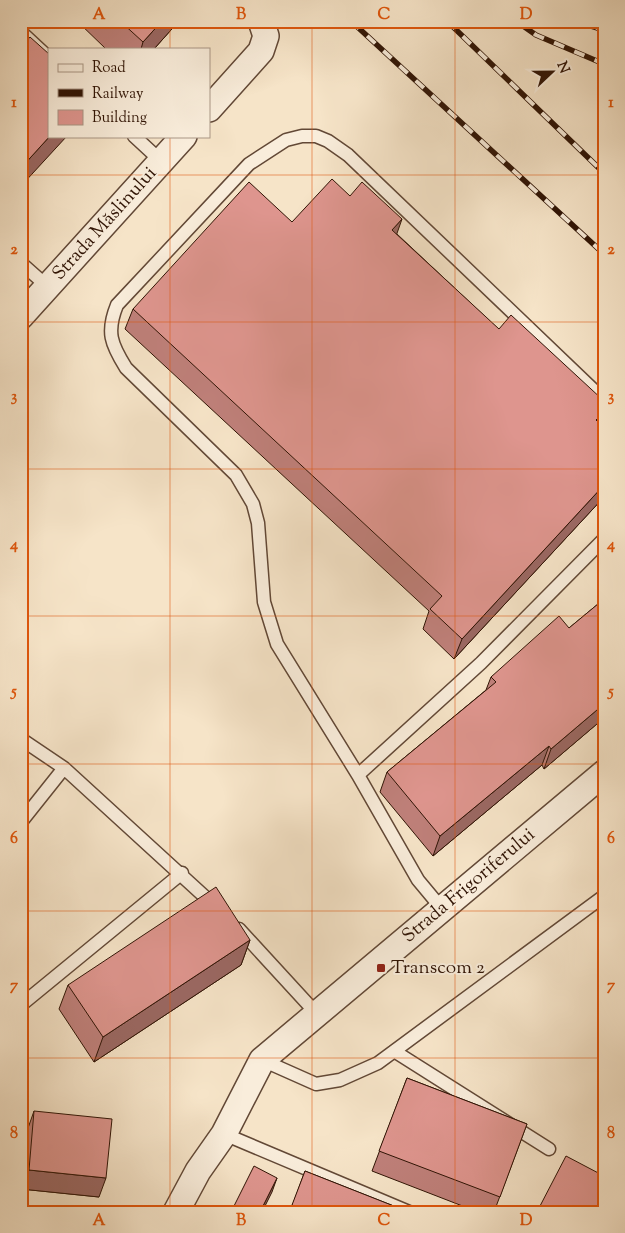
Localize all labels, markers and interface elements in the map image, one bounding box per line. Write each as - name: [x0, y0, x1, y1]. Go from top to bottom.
- text: A: [93, 4, 106, 27]
- text: B: [236, 4, 246, 27]
- text: C: [378, 4, 391, 27]
- text: D: [520, 4, 533, 27]
- legend: [48, 48, 210, 138]
- north arrow: [528, 48, 578, 98]
- text: Road: [92, 58, 126, 79]
- text: N: [551, 59, 574, 77]
- text: Railway: [92, 84, 144, 105]
- text: 1: [11, 92, 17, 115]
- text: 1: [608, 92, 614, 115]
- text: Building: [92, 108, 147, 129]
- street label: Strada Măslinului: [47, 161, 163, 287]
- text: 2: [10, 239, 18, 262]
- text: 2: [607, 239, 615, 262]
- text: 3: [11, 386, 18, 409]
- text: 3: [608, 386, 615, 409]
- text: 4: [9, 534, 18, 557]
- text: 4: [606, 534, 615, 557]
- text: 5: [9, 681, 17, 704]
- text: 5: [606, 681, 614, 704]
- street label: Strada Frigoriferului: [397, 822, 541, 950]
- text: 6: [10, 828, 18, 851]
- text: 6: [607, 828, 615, 851]
- place label: Transcom 2: [391, 955, 485, 982]
- marker: Transcom 2: [375, 962, 387, 974]
- text: 7: [10, 975, 19, 998]
- text: 7: [607, 975, 616, 998]
- text: 8: [10, 1123, 18, 1146]
- text: 8: [607, 1123, 615, 1146]
- text: A: [93, 1210, 106, 1233]
- text: B: [236, 1210, 246, 1233]
- text: C: [378, 1210, 391, 1233]
- text: D: [520, 1210, 533, 1233]

